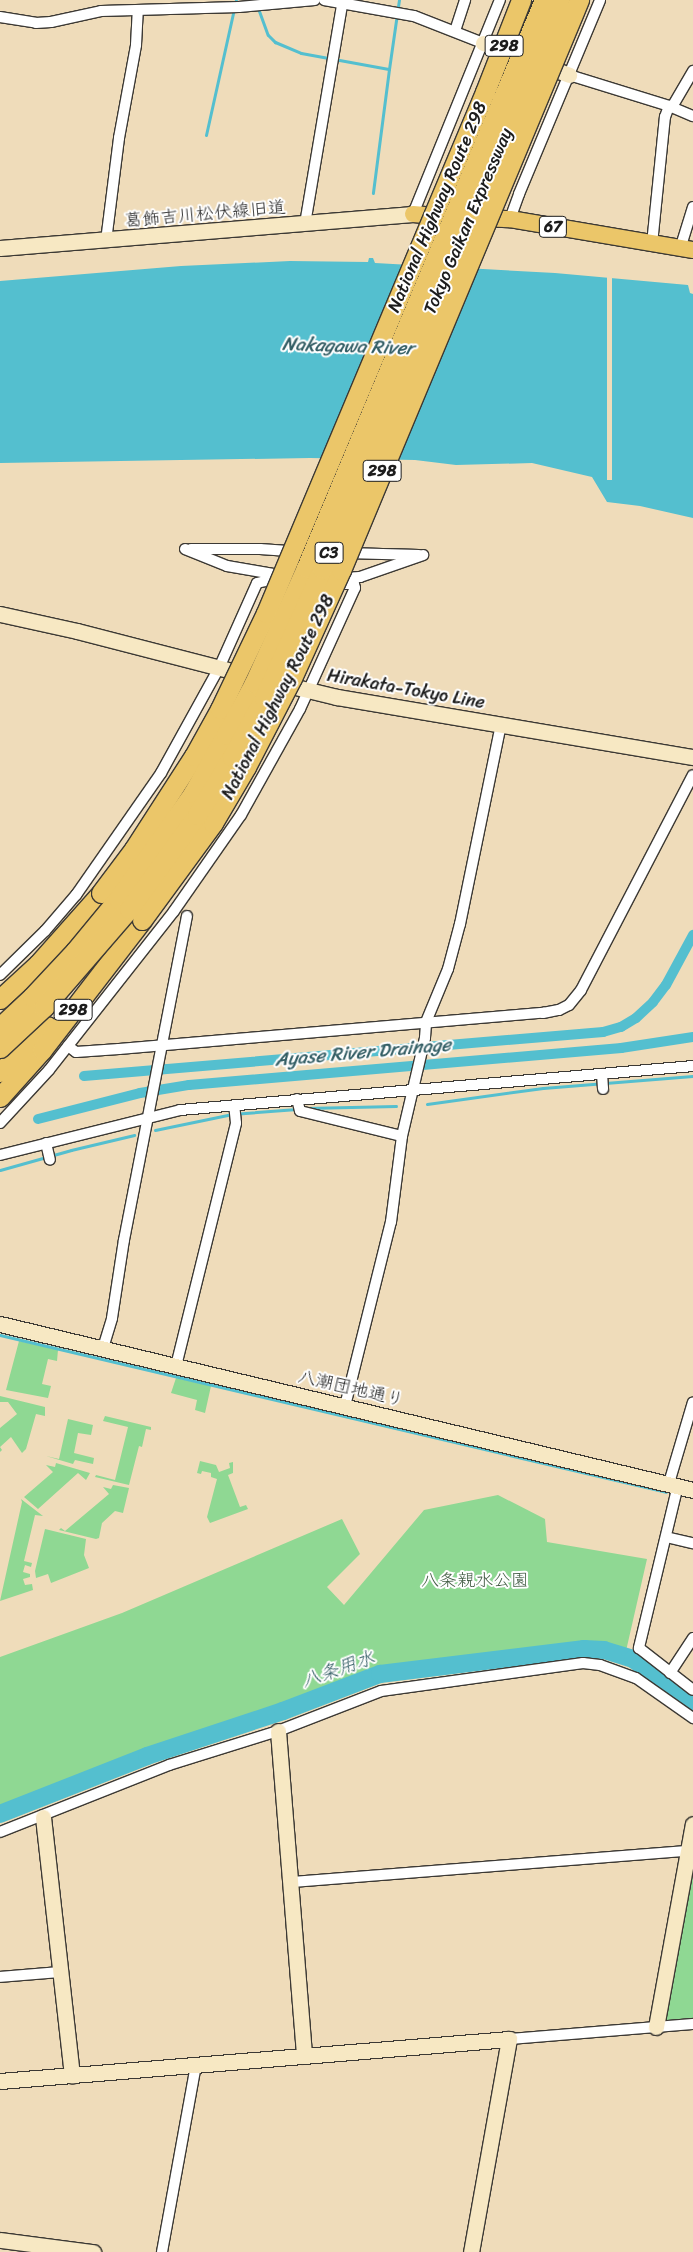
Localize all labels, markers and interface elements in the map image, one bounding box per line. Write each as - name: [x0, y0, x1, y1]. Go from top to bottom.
- road number: 298: [484, 32, 524, 59]
- street label: National Highway Route 298: [383, 98, 491, 316]
- street label: Tokyo Gaikan Expressway: [419, 124, 517, 318]
- street label: 葛飾吉川松伏線旧道: [123, 196, 287, 232]
- road number: 67: [538, 213, 568, 240]
- water label: Nakagawa River: [282, 332, 414, 360]
- road number: 298: [362, 458, 402, 484]
- road number: C3: [314, 540, 344, 566]
- street label: National Highway Route 298: [217, 591, 339, 803]
- street label: Hirakata-Tokyo Line: [326, 665, 486, 713]
- road number: 298: [53, 996, 93, 1024]
- water label: Ayase River Drainage: [274, 1033, 452, 1071]
- street label: 八潮団地通り: [296, 1365, 406, 1411]
- park label: 八条親水公園: [421, 1569, 529, 1591]
- water label: 八条用水: [298, 1646, 378, 1692]

